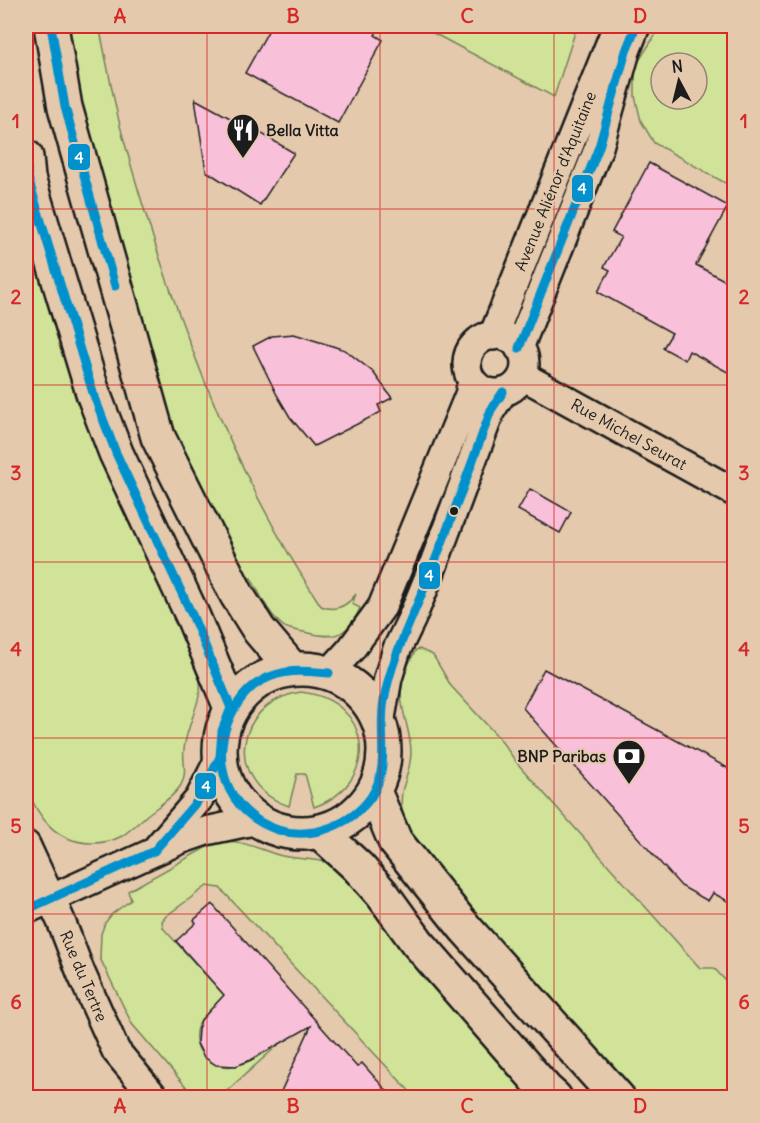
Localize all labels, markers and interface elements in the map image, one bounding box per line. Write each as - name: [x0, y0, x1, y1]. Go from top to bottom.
- text: A: [114, 3, 127, 28]
- text: B: [286, 3, 300, 28]
- text: C: [460, 3, 474, 28]
- text: D: [633, 3, 647, 28]
- north arrow: [649, 51, 709, 111]
- text: N: [670, 56, 684, 77]
- street label: Avenue Aliénor d'Aquitaine: [510, 88, 600, 274]
- text: 1: [12, 108, 20, 133]
- text: 1: [740, 108, 748, 133]
- restaurant icon: Bella Vitta: [225, 112, 261, 159]
- place label: Bella Vitta: [266, 120, 339, 140]
- line badge: 4: [67, 143, 91, 171]
- text: 4: [74, 147, 84, 167]
- line badge: 4: [571, 174, 594, 203]
- text: 4: [577, 178, 587, 198]
- text: 2: [11, 284, 22, 309]
- text: 2: [739, 284, 750, 309]
- street label: Rue Michel Seurat: [568, 394, 691, 474]
- text: 3: [10, 460, 22, 485]
- text: 3: [738, 460, 750, 485]
- unlabelled marker: [448, 505, 460, 517]
- line badge: 4: [418, 561, 441, 590]
- text: 4: [424, 565, 434, 585]
- text: 4: [10, 636, 22, 661]
- text: 4: [738, 636, 750, 661]
- bank icon: BNP Paribas: [611, 738, 647, 785]
- place label: BNP Paribas: [517, 746, 606, 766]
- line badge: 4: [194, 772, 217, 800]
- text: 4: [201, 776, 211, 796]
- text: 5: [10, 813, 22, 838]
- text: 5: [738, 813, 750, 838]
- street label: Rue du Tertre: [56, 928, 112, 1024]
- text: 6: [10, 989, 22, 1014]
- text: 6: [738, 989, 750, 1014]
- text: A: [114, 1093, 127, 1118]
- text: B: [286, 1093, 300, 1118]
- text: C: [460, 1093, 474, 1118]
- text: D: [633, 1093, 647, 1118]

